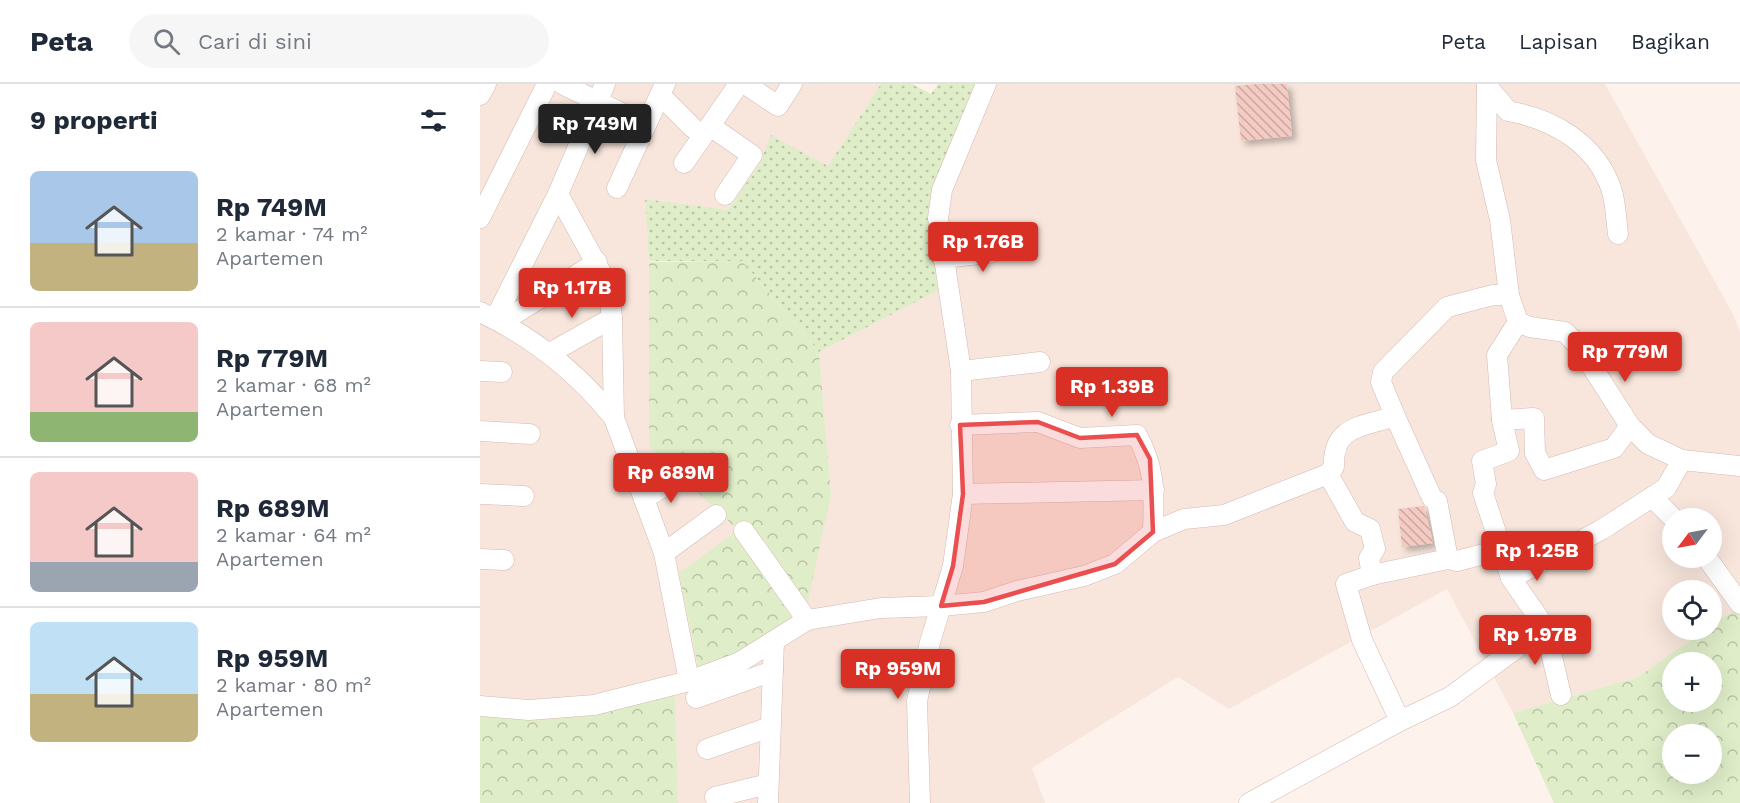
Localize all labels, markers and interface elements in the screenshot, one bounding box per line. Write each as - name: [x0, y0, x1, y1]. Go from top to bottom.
- search box: [129, 14, 549, 68]
- text: Peta: [30, 25, 93, 58]
- icon: search: [150, 25, 183, 58]
- text: Cari di sini: [198, 29, 312, 54]
- text: Peta: [1441, 29, 1486, 54]
- text: Lapisan: [1519, 29, 1598, 54]
- text: Bagikan: [1631, 29, 1710, 54]
- icon: filters: [417, 104, 450, 137]
- pin: Rp 749M: [540, 104, 650, 155]
- text: 9 properti: [30, 105, 158, 135]
- text: Rp 749M: [552, 111, 638, 135]
- text: Rp 749M: [216, 192, 327, 222]
- icon: home: [78, 195, 150, 267]
- text: 2 kamar · 74 m²: [216, 222, 368, 246]
- pin: Rp 1.76B: [921, 222, 1045, 273]
- text: Rp 1.76B: [942, 229, 1024, 253]
- text: Apartemen: [216, 246, 324, 270]
- pin: Rp 1.17B: [510, 268, 634, 319]
- text: Rp 1.17B: [533, 275, 611, 299]
- pin: Rp 779M: [1570, 332, 1680, 383]
- text: Rp 779M: [1582, 339, 1668, 363]
- text: Rp 779M: [216, 343, 328, 373]
- icon: home: [78, 346, 150, 418]
- pin: Rp 1.39B: [1050, 367, 1174, 418]
- text: 2 kamar · 68 m²: [216, 373, 371, 397]
- text: Rp 1.39B: [1070, 374, 1154, 398]
- text: Apartemen: [216, 397, 324, 421]
- pin: Rp 689M: [616, 453, 726, 504]
- text: Rp 689M: [627, 460, 715, 484]
- text: Rp 689M: [216, 493, 330, 523]
- icon: home: [78, 496, 150, 568]
- north arrow: [1662, 508, 1722, 568]
- map controls: [1662, 508, 1722, 784]
- text: 2 kamar · 64 m²: [216, 523, 371, 547]
- pin: Rp 1.25B: [1475, 531, 1599, 582]
- text: Rp 1.25B: [1495, 538, 1579, 562]
- text: Apartemen: [216, 547, 324, 571]
- button: locate: [1662, 580, 1722, 640]
- pin: Rp 1.97B: [1473, 615, 1597, 666]
- text: Rp 1.97B: [1493, 622, 1577, 646]
- text: Rp 959M: [216, 643, 328, 673]
- icon: home: [78, 646, 150, 718]
- pin: Rp 959M: [843, 649, 953, 700]
- button: +: [1662, 652, 1722, 712]
- text: Rp 959M: [855, 656, 941, 680]
- text: 2 kamar · 80 m²: [216, 673, 371, 697]
- text: Apartemen: [216, 697, 324, 721]
- button: −: [1662, 724, 1722, 784]

